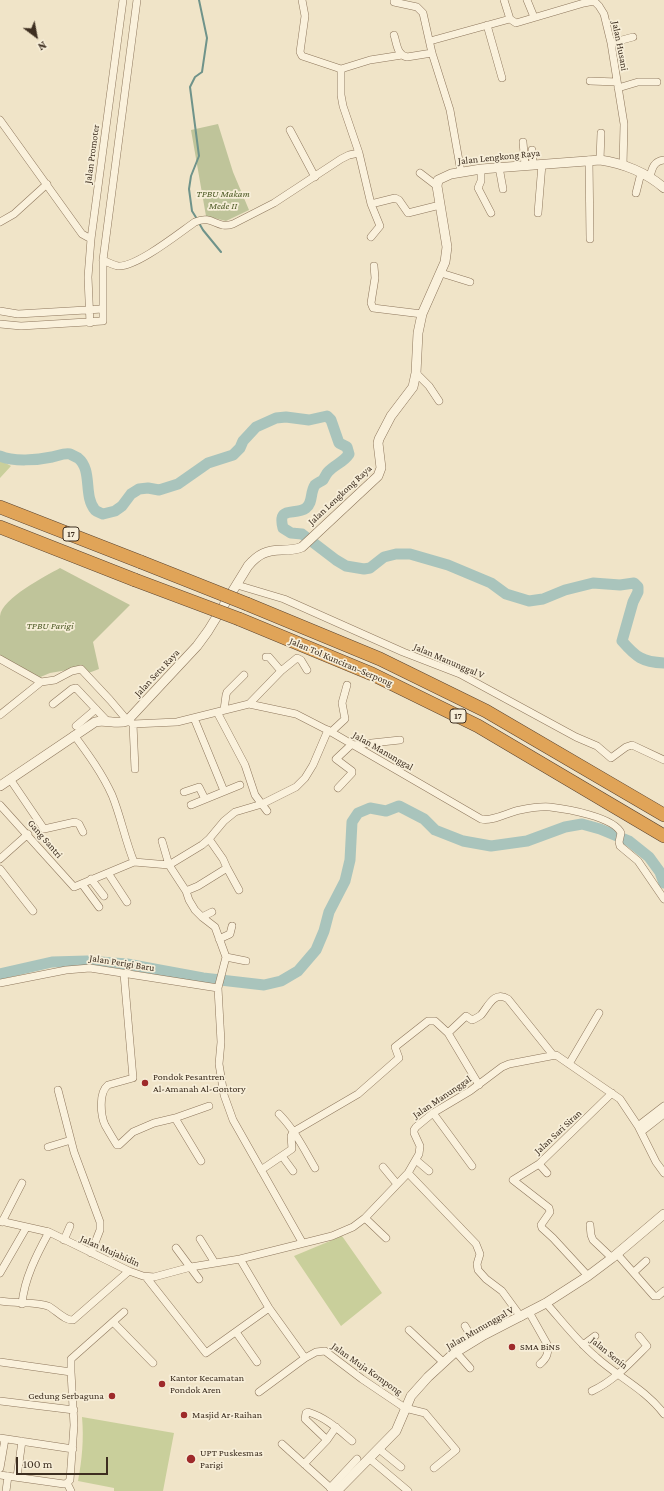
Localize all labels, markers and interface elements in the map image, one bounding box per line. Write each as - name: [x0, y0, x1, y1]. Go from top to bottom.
- north arrow: [16, 16, 56, 56]
- street label: Jalan Husani: [609, 20, 631, 72]
- text: N: [36, 39, 49, 53]
- street label: Jalan Promoter: [82, 124, 102, 184]
- street label: Jalan Lengkong Raya: [457, 147, 541, 167]
- park label: TPBU Makam Mede II: [196, 188, 250, 212]
- street label: Jalan Lengkong Raya: [306, 462, 374, 528]
- road number: 17: [63, 527, 79, 541]
- park label: TPBU Parigi: [26, 620, 74, 632]
- street label: Jalan Tol Kunciran–Serpong: [288, 635, 394, 689]
- street label: Jalan Manunggal V: [412, 641, 486, 681]
- street label: Jalan Setu Raya: [132, 647, 182, 699]
- road number: 17: [450, 709, 466, 723]
- street label: Jalan Manunggal: [351, 729, 415, 773]
- street label: Gang Santri: [25, 817, 65, 861]
- street label: Jalan Perigi Baru: [89, 952, 155, 974]
- place label: Pondok Pesantren Al-Amanah Al-Gontory: [153, 1071, 246, 1094]
- street label: Jalan Manunggal: [410, 1073, 474, 1121]
- marker: Pondok Pesantren Al-Amanah Al-Gontory: [140, 1078, 150, 1088]
- street label: Jalan Sari Siran: [532, 1107, 584, 1157]
- street label: Jalan Mujahidin: [78, 1232, 142, 1270]
- street label: Jalan Mununggal V: [444, 1304, 516, 1352]
- street label: Jalan Senin: [588, 1334, 630, 1372]
- street label: Jalan Muja Kompong: [329, 1340, 405, 1398]
- place label: SMA BiNS: [520, 1341, 560, 1353]
- marker: SMA BiNS: [507, 1342, 517, 1352]
- place label: Kantor Kecamatan Pondok Aren: [170, 1372, 244, 1396]
- marker: Kantor Kecamatan Pondok Aren: [157, 1379, 167, 1389]
- place label: Gedung Serbaguna: [28, 1390, 104, 1402]
- marker: Gedung Serbaguna: [107, 1391, 117, 1401]
- place label: Masjid Ar-Raihan: [192, 1409, 262, 1421]
- marker: Masjid Ar-Raihan: [179, 1410, 189, 1420]
- place label: UPT Puskesmas Parigi: [200, 1447, 263, 1470]
- scale bar: [18, 1449, 110, 1475]
- marker: UPT Puskesmas Parigi: [185, 1453, 197, 1465]
- text: 100 m: [23, 1457, 52, 1471]

